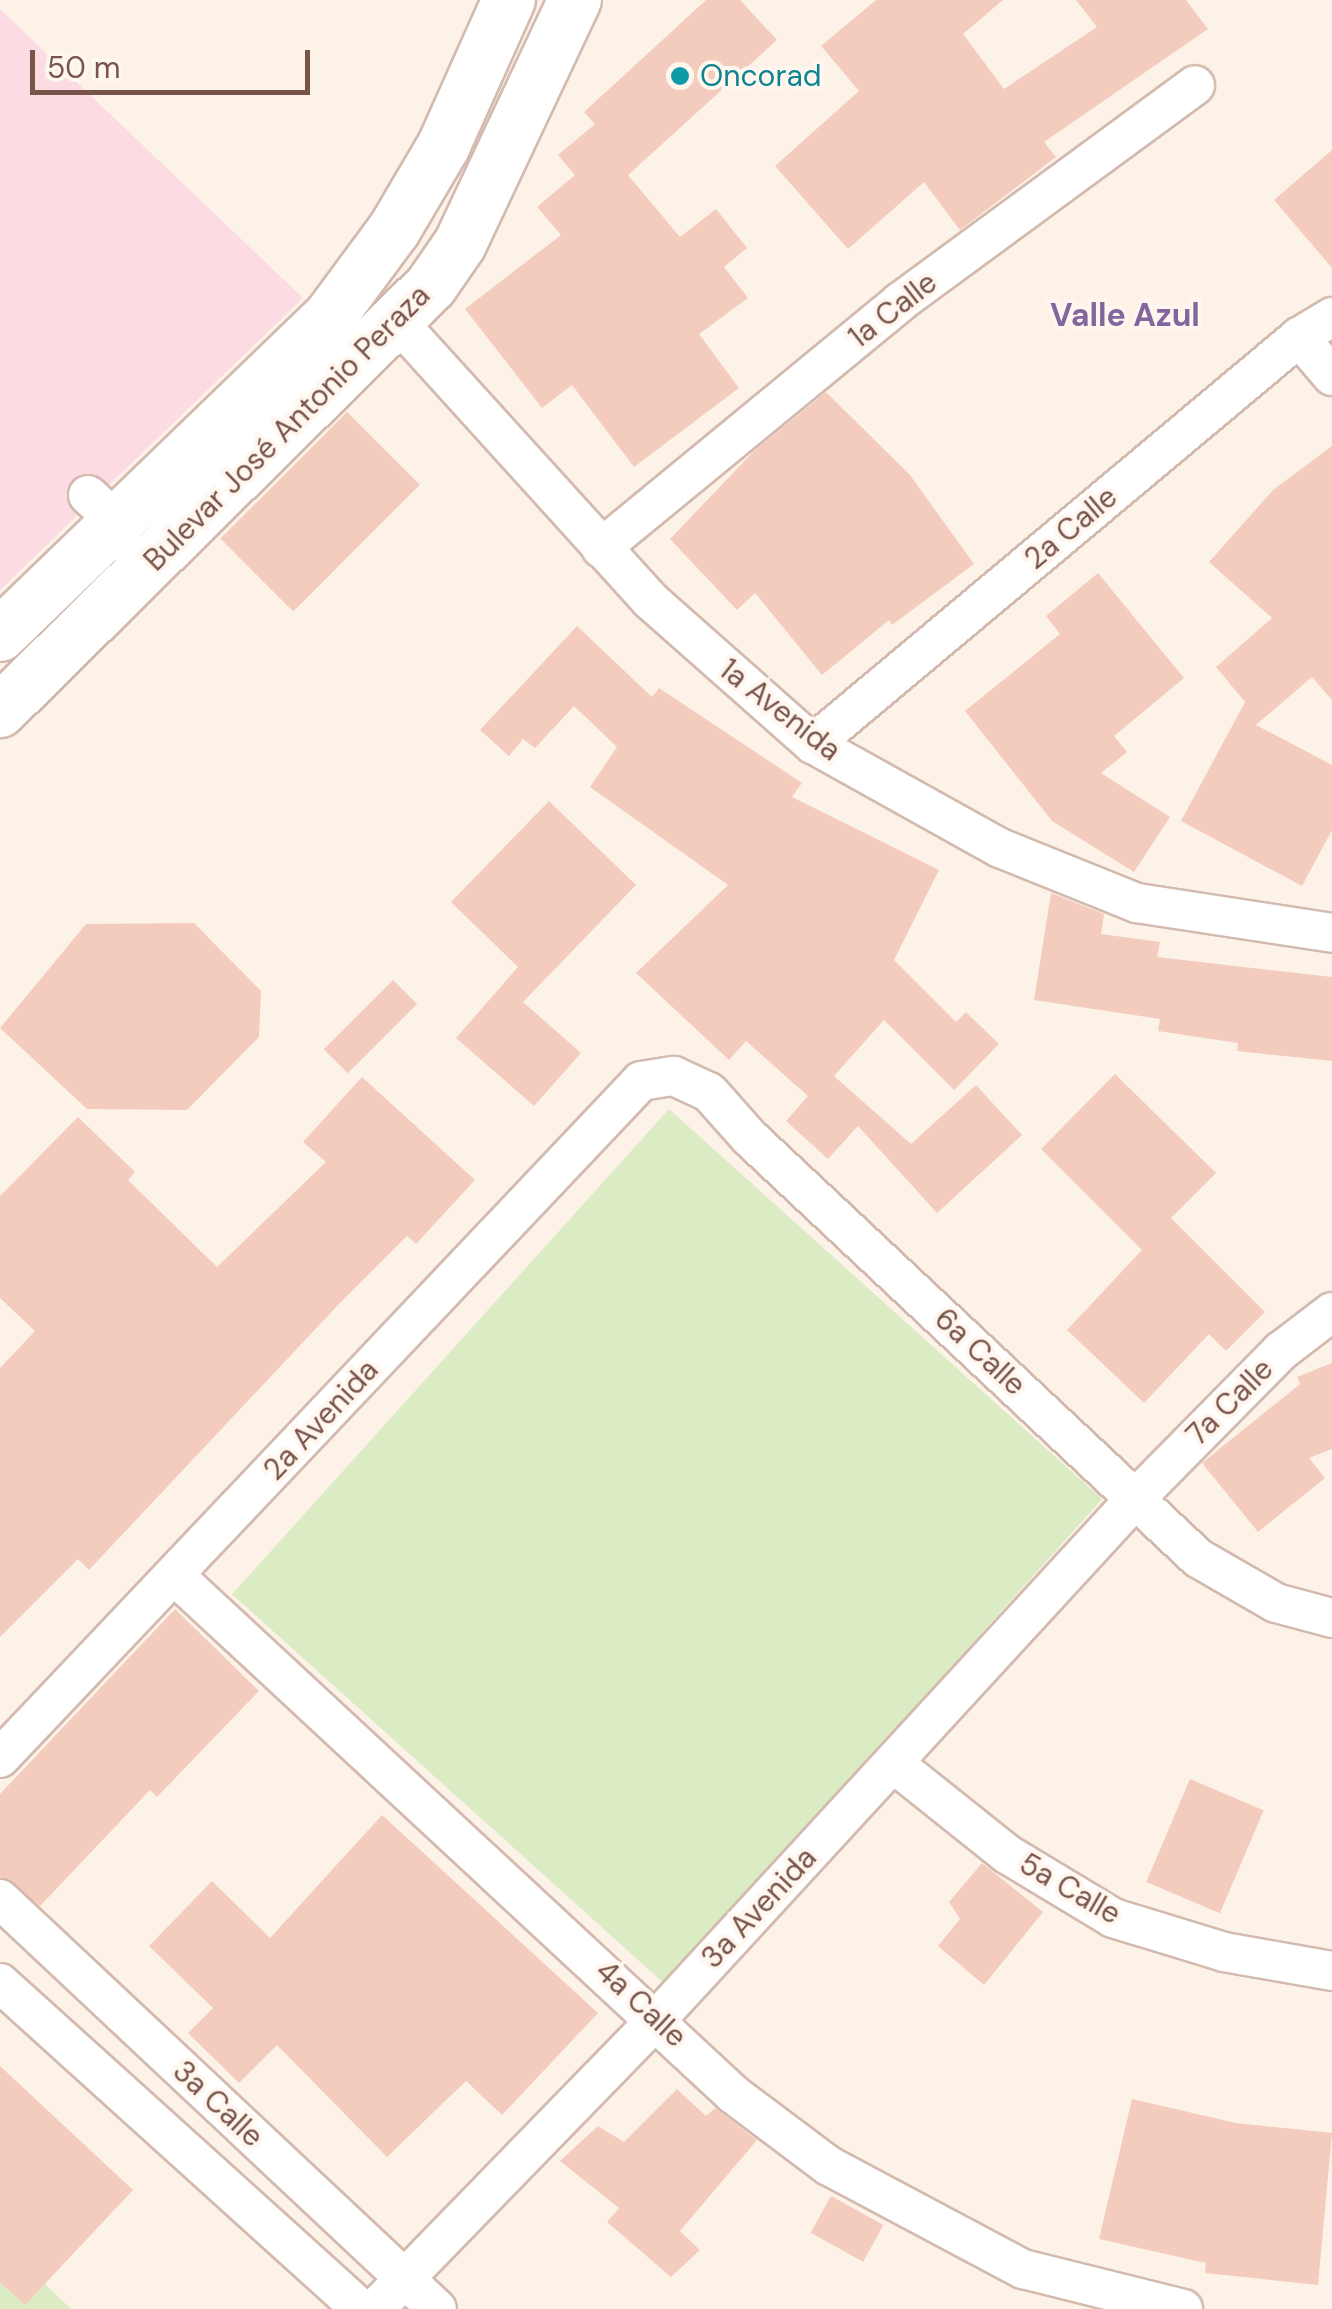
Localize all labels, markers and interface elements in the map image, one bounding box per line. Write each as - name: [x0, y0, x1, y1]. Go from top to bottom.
- scale bar: [35, 30, 315, 92]
- text: 50 m: [47, 48, 121, 87]
- place label: Oncorad: [700, 58, 822, 94]
- marker: Oncorad: [669, 65, 691, 87]
- street label: 1a Calle: [842, 264, 944, 356]
- street label: Bulevar José Antonio Peraza: [137, 278, 437, 578]
- district label: Valle Azul: [1050, 296, 1200, 334]
- street label: 2a Calle: [1017, 479, 1125, 577]
- street label: 1a Avenida: [712, 652, 848, 768]
- street label: 6a Calle: [927, 1301, 1033, 1403]
- street label: 7a Calle: [1179, 1351, 1281, 1453]
- street label: 2a Avenida: [256, 1352, 386, 1488]
- street label: 3a Avenida: [694, 1840, 824, 1976]
- street label: 5a Calle: [1013, 1846, 1127, 1932]
- street label: 4a Calle: [588, 1953, 694, 2055]
- street label: 3a Calle: [165, 2053, 271, 2155]

